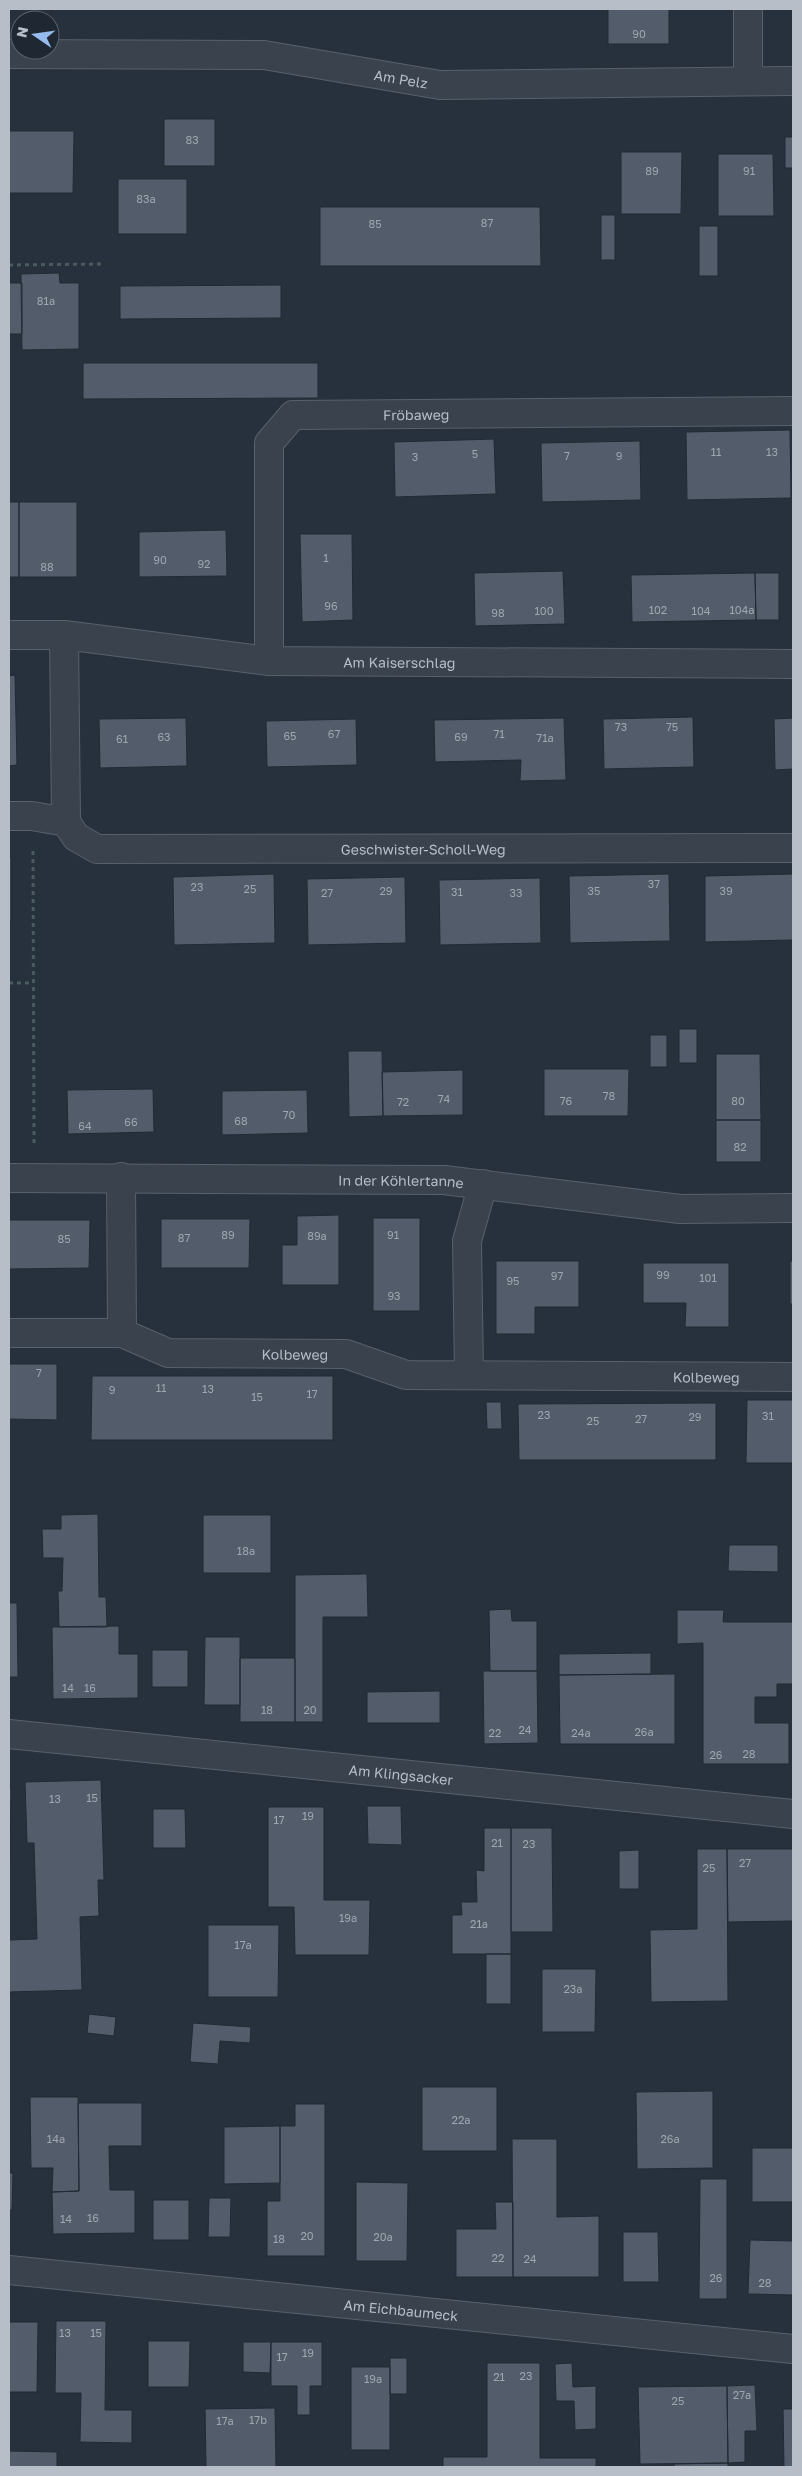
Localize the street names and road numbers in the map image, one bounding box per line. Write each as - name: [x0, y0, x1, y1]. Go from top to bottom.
- street label: Am Pelz: [373, 65, 429, 91]
- street label: Fröbaweg: [383, 405, 449, 423]
- street label: Am Kaiserschlag: [343, 653, 456, 671]
- street label: Geschwister-Scholl-Weg: [341, 840, 506, 857]
- street label: In der Köhlertanne: [338, 1171, 465, 1191]
- street label: Kolbeweg: [261, 1345, 328, 1362]
- street label: Kolbeweg: [673, 1368, 740, 1385]
- street label: Am Klingsacker: [348, 1760, 454, 1788]
- street label: Am Eichbaumeck: [343, 2295, 459, 2324]

